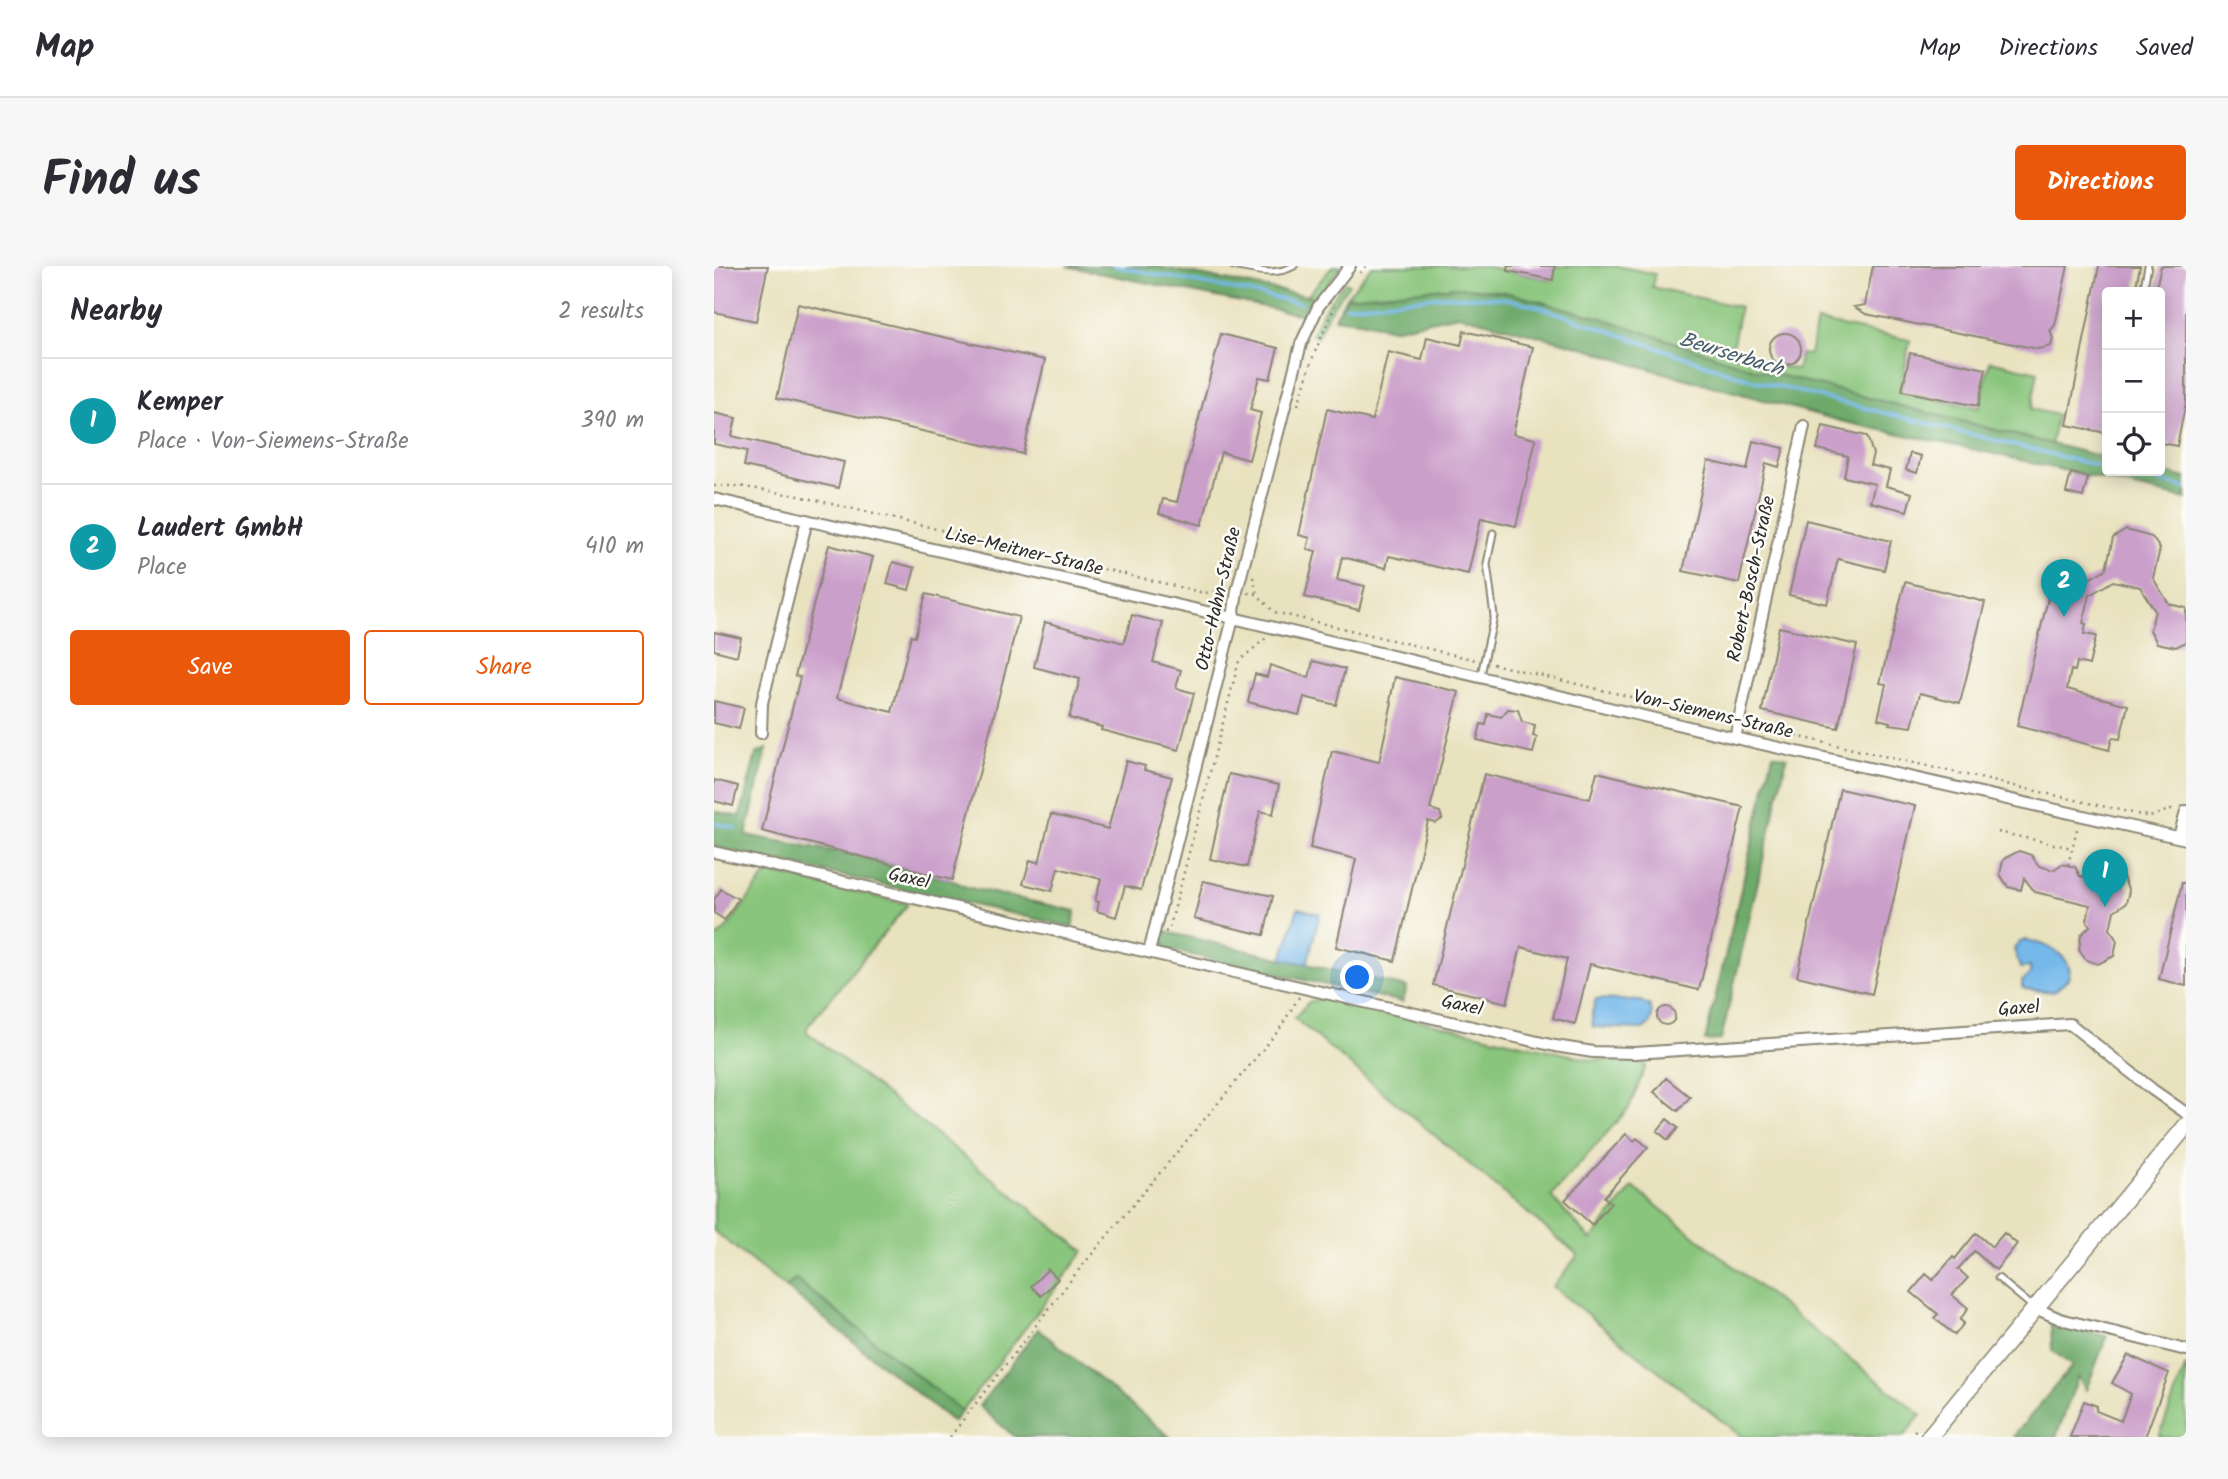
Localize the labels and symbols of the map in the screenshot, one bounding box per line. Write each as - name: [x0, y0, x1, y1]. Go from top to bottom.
- water label: Beurserbach: [1675, 324, 1789, 387]
- street label: Robert-Bosch-Straße: [1720, 493, 1784, 665]
- street label: Lise-Meitner-Straße: [942, 519, 1107, 585]
- street label: Otto-Hahn-Straße: [1188, 524, 1250, 674]
- pin: 2: [2041, 559, 2087, 617]
- street label: Von-Siemens-Straße: [1630, 682, 1797, 748]
- pin: 1: [2082, 849, 2128, 907]
- street label: Gaxel: [885, 860, 933, 898]
- your location: [1340, 960, 1374, 994]
- street label: Gaxel: [1438, 987, 1486, 1025]
- street label: Gaxel: [1997, 993, 2041, 1025]

